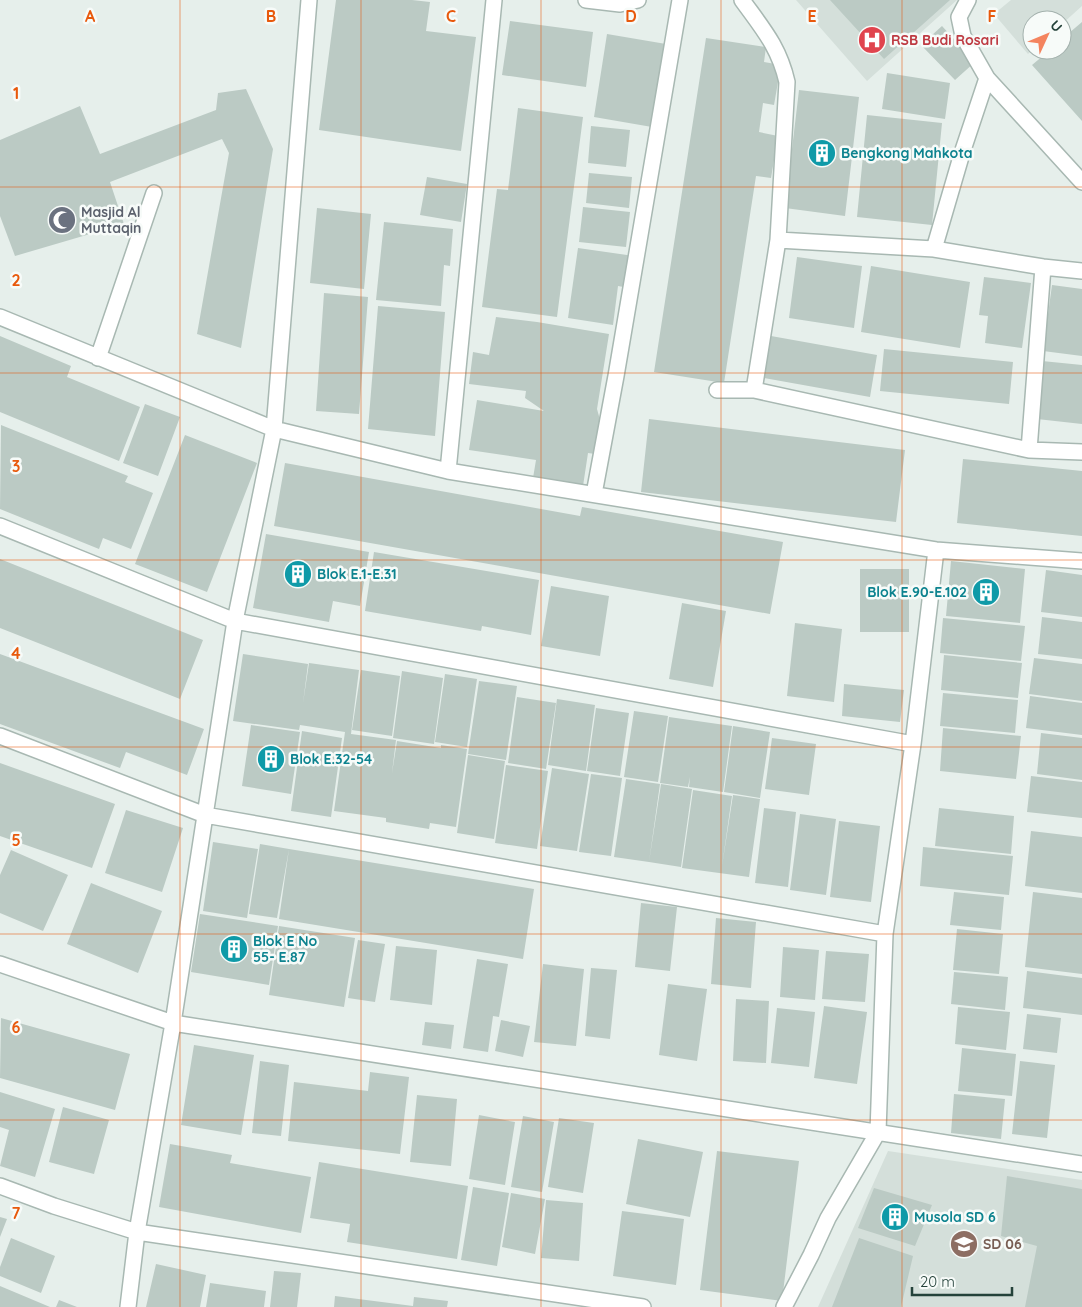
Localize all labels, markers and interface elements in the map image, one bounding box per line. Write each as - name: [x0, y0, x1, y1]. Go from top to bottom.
- text: A: [85, 6, 96, 26]
- text: B: [266, 6, 276, 26]
- text: C: [446, 6, 456, 26]
- text: D: [625, 6, 637, 26]
- text: E: [807, 6, 817, 26]
- text: F: [988, 6, 997, 26]
- north arrow: [1022, 10, 1072, 60]
- text: U: [1046, 16, 1066, 36]
- hospital icon: RSB Budi Rosari: [857, 25, 887, 55]
- place label: RSB Budi Rosari: [891, 31, 999, 49]
- text: 1: [13, 83, 19, 103]
- building icon: Bengkong Mahkota: [807, 138, 837, 168]
- place label: Bengkong Mahkota: [841, 144, 973, 162]
- place label: Masjid Al Muttaqin: [81, 203, 141, 237]
- mosque icon: Masjid Al Muttaqin: [47, 205, 77, 235]
- text: 2: [11, 270, 21, 290]
- text: 3: [12, 456, 20, 476]
- building icon: Blok E.1-E.31: [283, 559, 313, 589]
- place label: Blok E.1-E.31: [317, 565, 397, 583]
- building icon: Blok E.90-E.102: [971, 577, 1001, 607]
- place label: Blok E.90-E.102: [867, 583, 967, 601]
- text: 4: [11, 643, 21, 663]
- building icon: Blok E.32-54: [256, 744, 286, 774]
- place label: Blok E.32-54: [290, 750, 372, 768]
- text: 5: [11, 830, 21, 850]
- place label: Blok E No 55- E.87: [253, 932, 318, 966]
- building icon: Blok E No 55- E.87: [219, 934, 249, 964]
- text: 6: [12, 1017, 21, 1037]
- building icon: Musola SD 6: [880, 1202, 910, 1232]
- text: 7: [12, 1203, 21, 1223]
- place label: Musola SD 6: [914, 1208, 996, 1226]
- school or university icon: SD 06: [949, 1229, 979, 1259]
- place label: SD 06: [983, 1235, 1022, 1253]
- scale bar: [912, 1264, 1012, 1296]
- text: 20 m: [920, 1272, 955, 1291]

